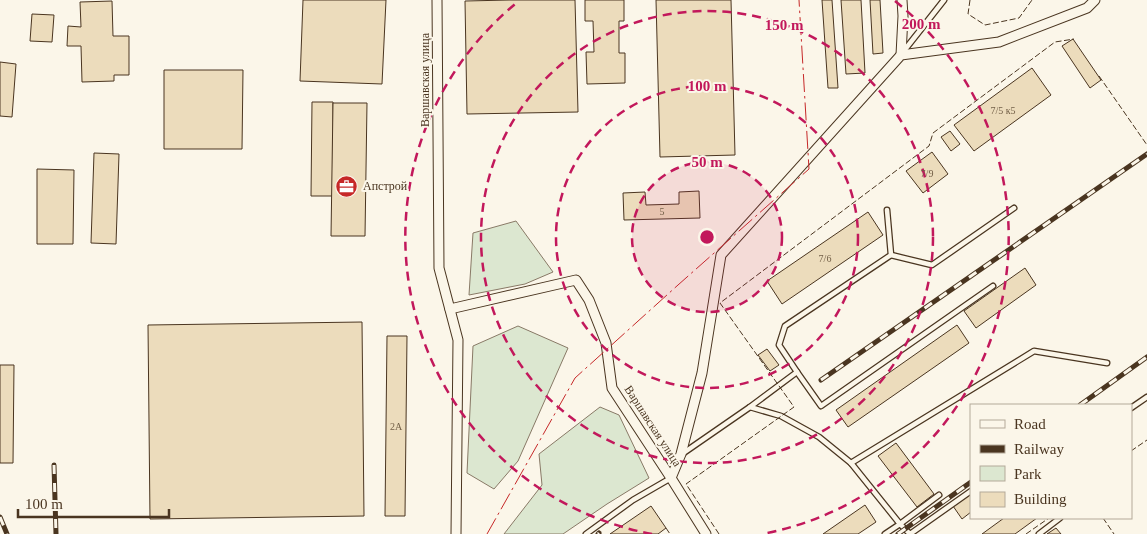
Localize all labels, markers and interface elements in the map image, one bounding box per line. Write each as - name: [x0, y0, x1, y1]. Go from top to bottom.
- text: 200 m: [902, 16, 941, 32]
- text: 150 m: [765, 17, 804, 33]
- street label: Варшавская улица: [418, 32, 432, 127]
- text: 100 m: [688, 78, 727, 94]
- house number: 7/5 к5: [990, 105, 1016, 116]
- text: 50 m: [691, 154, 723, 170]
- house number: 7/9: [921, 168, 933, 179]
- office icon: Апстрой: [335, 174, 359, 198]
- place label: Апстрой: [363, 179, 408, 193]
- house number: 5: [660, 206, 665, 217]
- centre of rings: [698, 228, 716, 246]
- house number: 7/6: [819, 253, 831, 264]
- street label: Варшавская улица: [622, 383, 685, 470]
- legend: [970, 404, 1132, 519]
- text: Road: [1014, 416, 1046, 432]
- house number: 2А: [390, 421, 403, 432]
- text: Railway: [1014, 441, 1064, 457]
- text: Park: [1014, 466, 1042, 482]
- scale bar: [18, 486, 169, 518]
- text: Building: [1014, 491, 1067, 507]
- text: 100 m: [25, 496, 63, 512]

